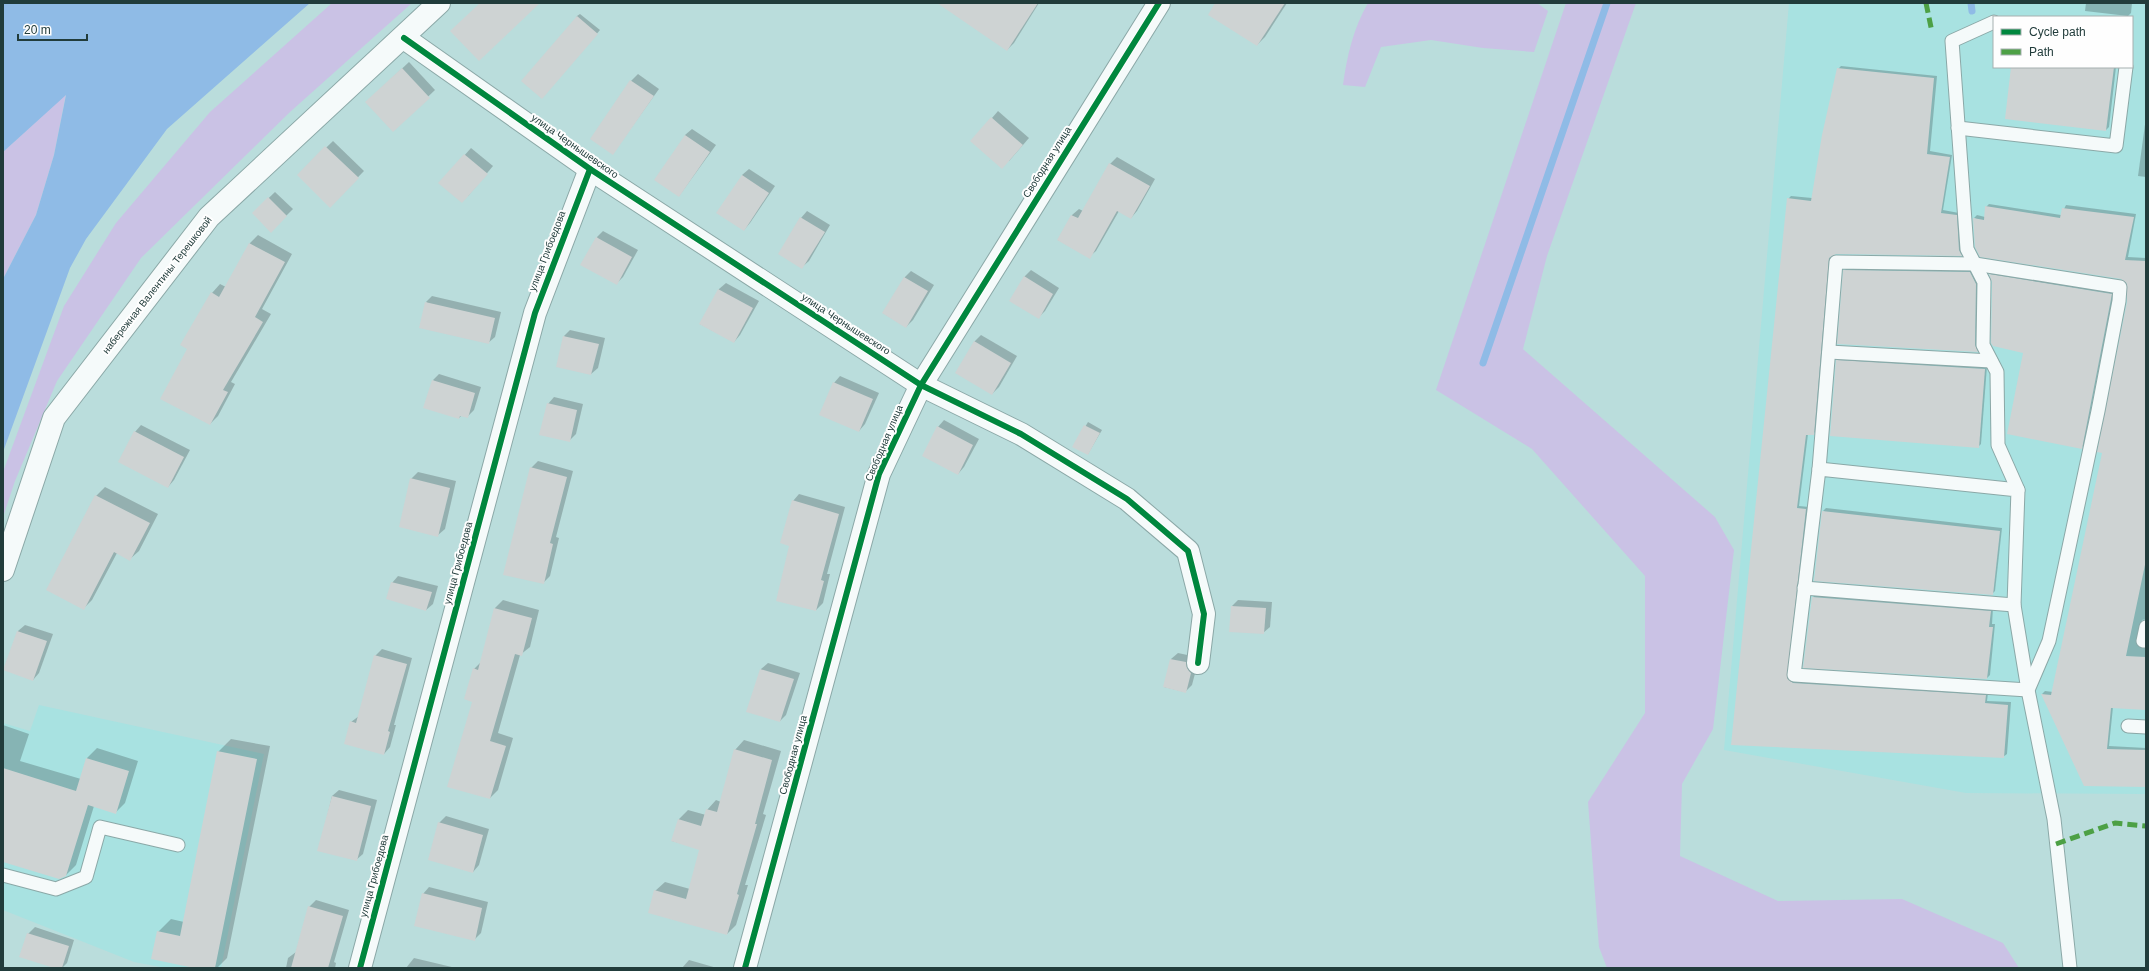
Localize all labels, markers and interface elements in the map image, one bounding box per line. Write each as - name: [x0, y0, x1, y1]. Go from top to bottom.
- scale bar: [18, 16, 87, 42]
- legend: [1993, 16, 2133, 68]
- text: 20 m: [24, 23, 51, 37]
- text: Cycle path: [2029, 25, 2086, 39]
- text: Path: [2029, 45, 2054, 59]
- street label: улица Чернышевского: [529, 112, 621, 180]
- street label: Свободная улица: [1021, 124, 1074, 200]
- street label: улица Грибоедова: [527, 209, 568, 293]
- street label: набережная Валентины Терешковой: [100, 214, 214, 356]
- street label: улица Чернышевского: [800, 291, 893, 357]
- street label: Свободная улица: [863, 403, 905, 483]
- street label: улица Грибоедова: [442, 520, 474, 606]
- street label: Свободная улица: [777, 714, 809, 796]
- street label: улица Грибоедова: [358, 833, 390, 919]

